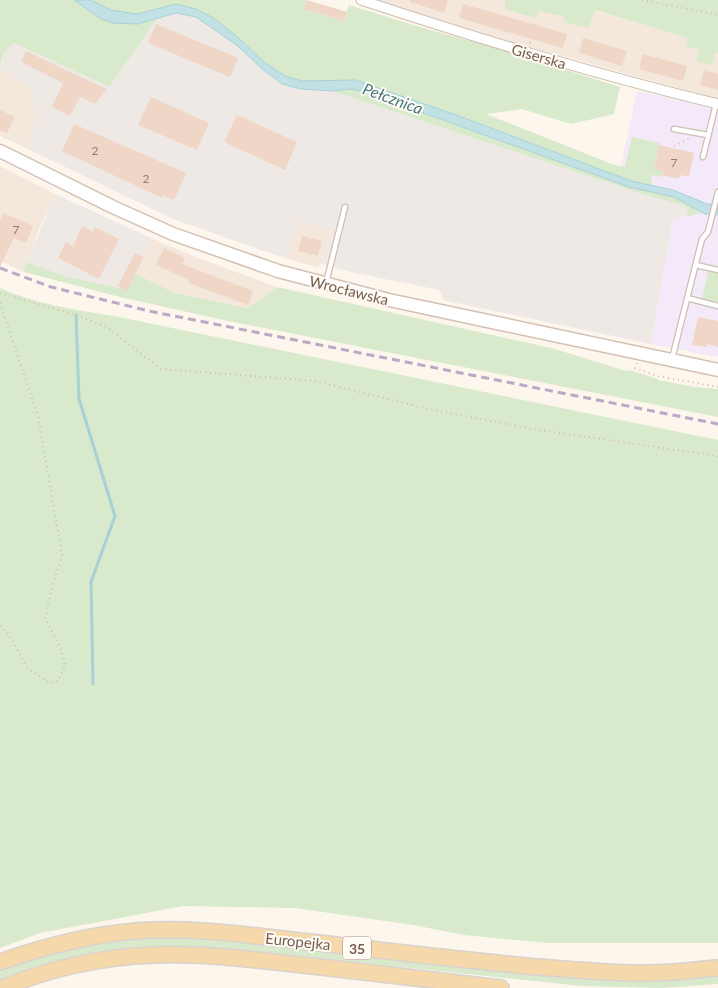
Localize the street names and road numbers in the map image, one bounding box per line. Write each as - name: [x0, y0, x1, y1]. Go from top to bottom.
- street label: Giserska: [510, 40, 568, 72]
- street label: Wrocławska: [308, 271, 390, 309]
- street label: Europejka: [265, 929, 331, 953]
- road number: 35: [343, 936, 371, 960]

